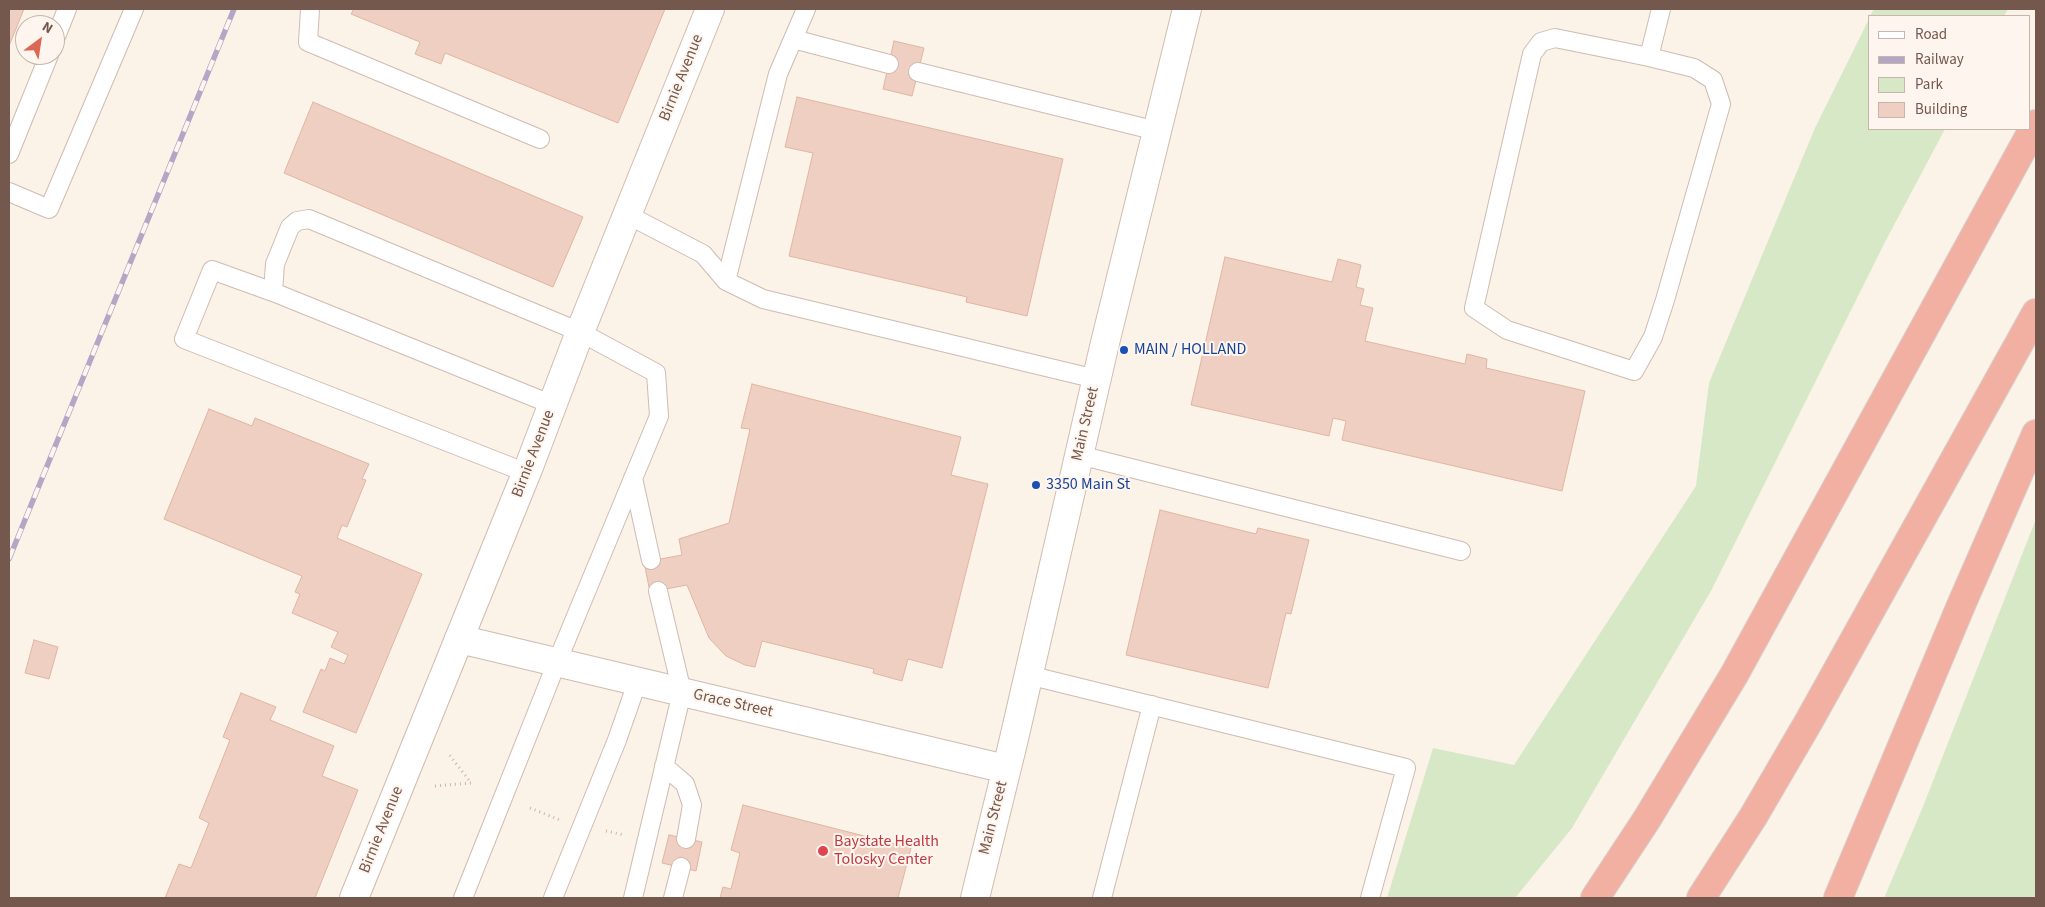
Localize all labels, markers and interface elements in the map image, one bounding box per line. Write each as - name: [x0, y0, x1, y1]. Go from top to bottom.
- north arrow: [15, 15, 65, 65]
- legend: [1868, 15, 2030, 130]
- text: N: [38, 17, 56, 39]
- text: Road: [1915, 24, 1947, 45]
- street label: Birnie Avenue: [656, 32, 708, 124]
- text: Railway: [1915, 49, 1964, 70]
- text: Park: [1915, 74, 1943, 95]
- text: Building: [1915, 99, 1967, 120]
- place label: MAIN / HOLLAND: [1134, 340, 1246, 360]
- marker: MAIN / HOLLAND: [1118, 344, 1130, 356]
- street label: Main Street: [1068, 385, 1104, 463]
- street label: Birnie Avenue: [509, 408, 559, 500]
- place label: 3350 Main St: [1046, 475, 1130, 495]
- marker: 3350 Main St: [1030, 479, 1042, 491]
- street label: Grace Street: [691, 686, 775, 722]
- street label: Main Street: [976, 779, 1012, 857]
- street label: Birnie Avenue: [356, 784, 408, 876]
- place label: Baystate Health Tolosky Center: [834, 832, 939, 870]
- marker: Baystate Health Tolosky Center: [816, 844, 830, 858]

